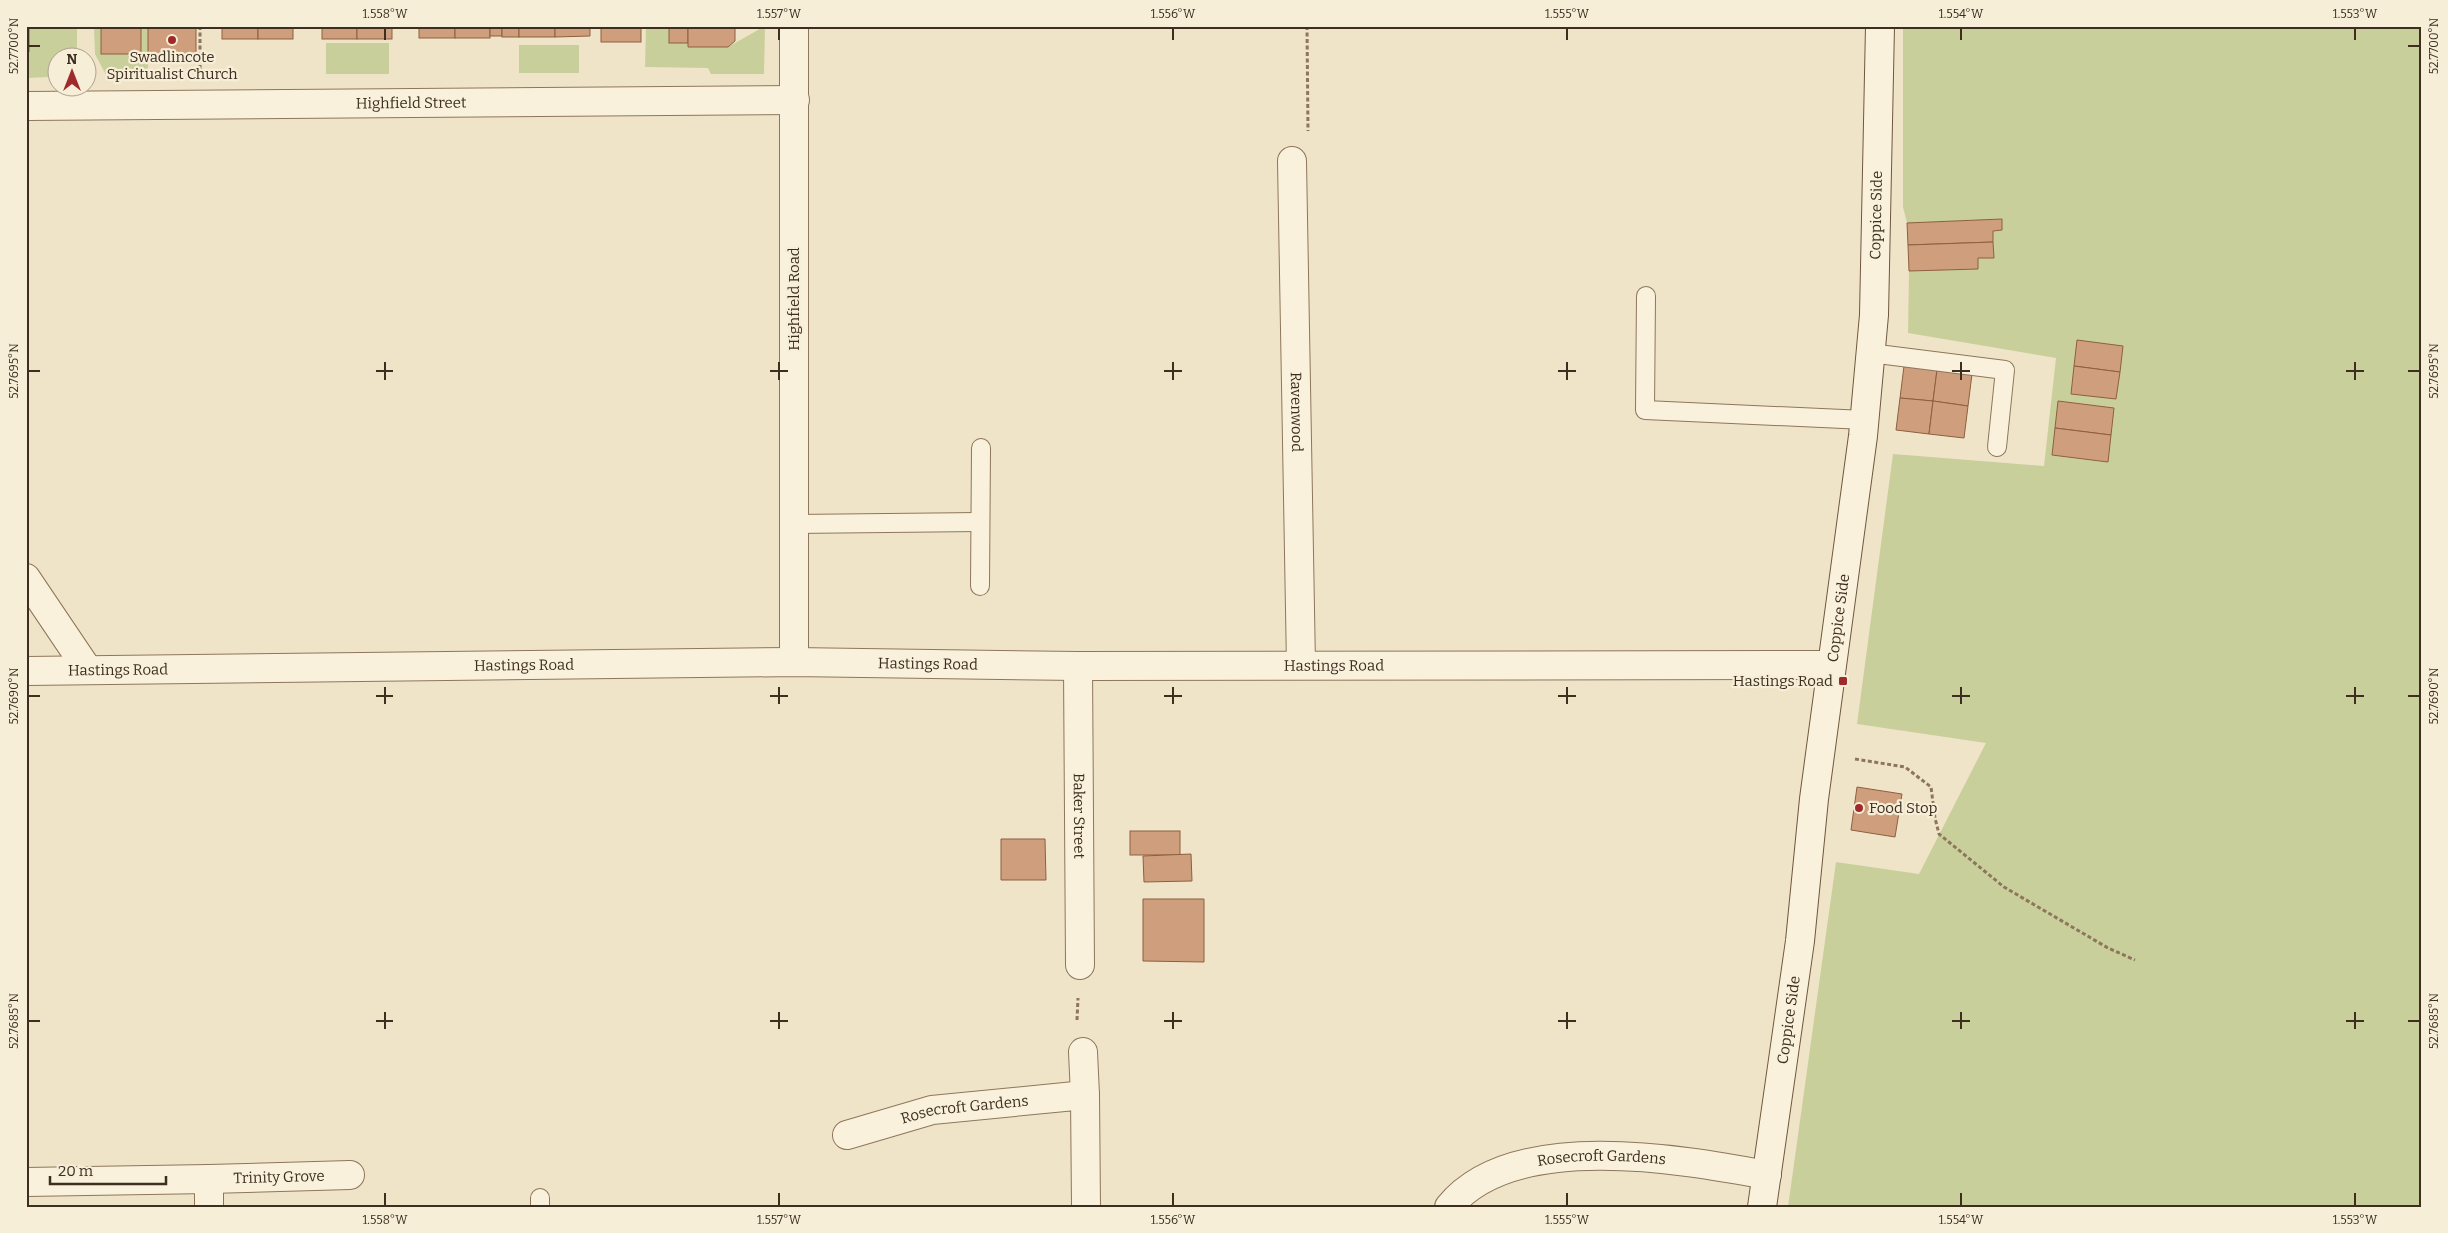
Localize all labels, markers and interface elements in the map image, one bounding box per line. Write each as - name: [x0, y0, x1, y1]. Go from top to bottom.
- text: 1.558°W: [362, 7, 408, 21]
- text: 1.557°W: [757, 7, 802, 21]
- text: 1.556°W: [1151, 7, 1196, 21]
- text: 1.555°W: [1545, 7, 1590, 21]
- text: 1.554°W: [1939, 7, 1984, 21]
- text: 1.553°W: [2333, 7, 2378, 21]
- text: 52.7700°N: [7, 17, 21, 74]
- text: 52.7700°N: [2427, 17, 2441, 74]
- marker: Swadlincote Spiritualist Church: [166, 34, 178, 46]
- north arrow: [48, 48, 98, 98]
- place label: Swadlincote Spiritualist Church: [106, 48, 238, 83]
- text: N: [67, 51, 78, 68]
- street label: Highfield Street: [356, 94, 467, 112]
- street label: Coppice Side: [1866, 170, 1886, 260]
- street label: Highfield Road: [785, 247, 803, 351]
- text: 52.7695°N: [7, 343, 21, 399]
- text: 52.7695°N: [2427, 343, 2441, 399]
- street label: Ravenwood: [1287, 372, 1306, 452]
- street label: Coppice Side: [1824, 573, 1853, 663]
- street label: Hastings Road: [878, 654, 978, 674]
- street label: Hastings Road: [474, 656, 574, 675]
- street label: Hastings Road: [1284, 657, 1384, 675]
- street label: Hastings Road: [68, 660, 168, 680]
- text: 52.7690°N: [7, 667, 21, 724]
- text: 52.7690°N: [2427, 667, 2441, 724]
- place label: Hastings Road: [1733, 672, 1833, 690]
- marker: Hastings Road: [1837, 675, 1849, 687]
- street label: Baker Street: [1070, 773, 1088, 860]
- place label: Food Stop: [1869, 799, 1938, 817]
- marker: Food Stop: [1853, 802, 1865, 814]
- street label: Coppice Side: [1774, 975, 1804, 1065]
- text: 52.7685°N: [7, 993, 21, 1049]
- text: 52.7685°N: [2427, 993, 2441, 1049]
- street label: Rosecroft Gardens: [899, 1092, 1029, 1128]
- street label: Rosecroft Gardens: [1536, 1147, 1667, 1170]
- scale bar: [50, 1153, 166, 1185]
- text: 20 m: [58, 1162, 94, 1180]
- street label: Trinity Grove: [233, 1167, 325, 1187]
- text: 1.558°W: [362, 1213, 408, 1227]
- text: 1.557°W: [757, 1213, 802, 1227]
- text: 1.556°W: [1151, 1213, 1196, 1227]
- text: 1.555°W: [1545, 1213, 1590, 1227]
- text: 1.554°W: [1939, 1213, 1984, 1227]
- text: 1.553°W: [2333, 1213, 2378, 1227]

